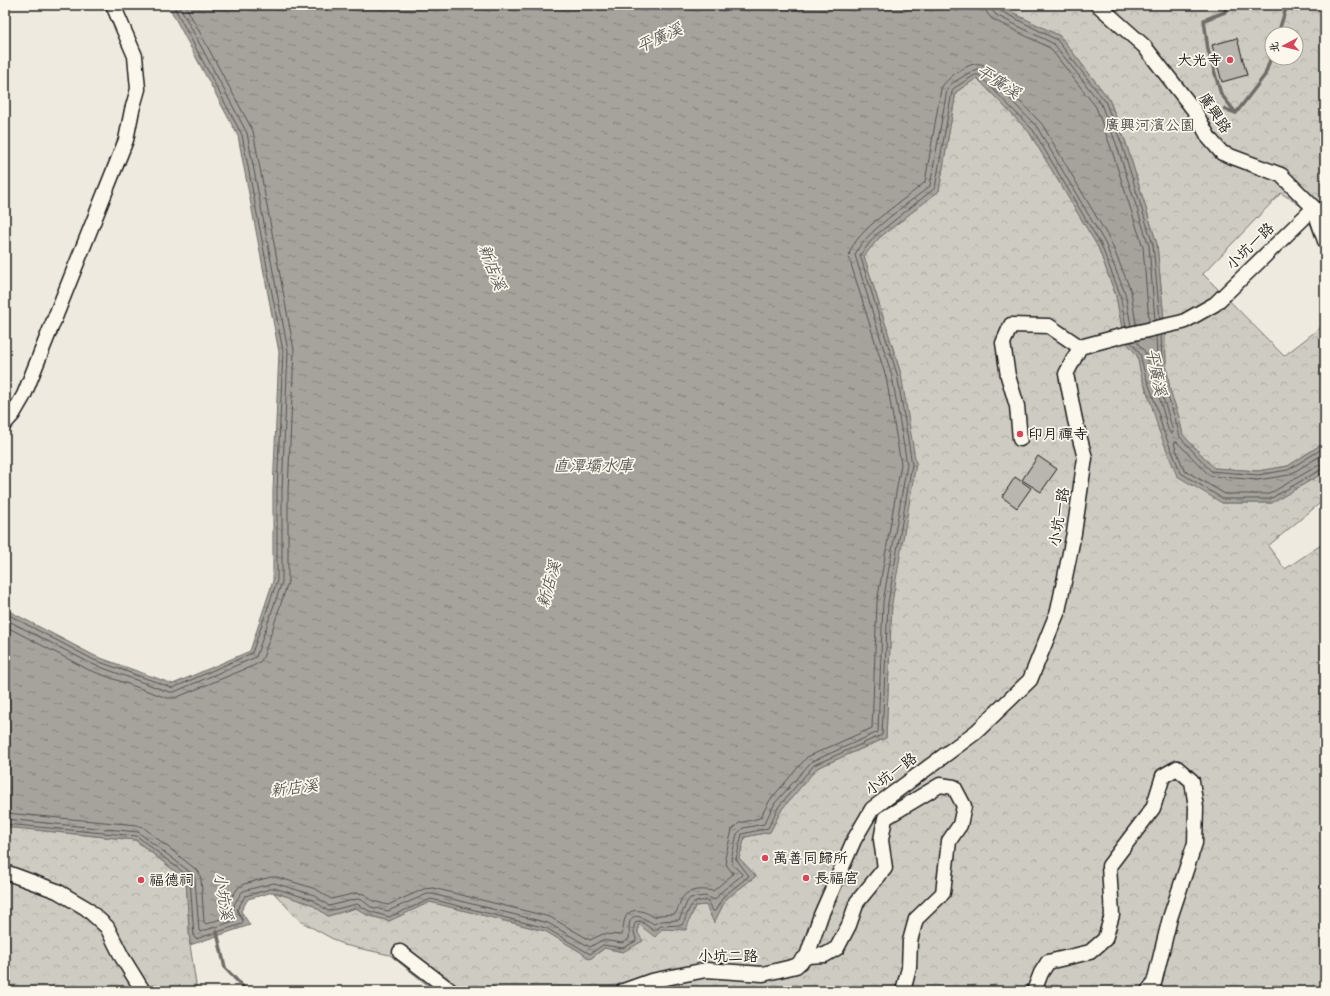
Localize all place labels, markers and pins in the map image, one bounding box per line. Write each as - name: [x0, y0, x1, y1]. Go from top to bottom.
- place label: 大光寺: [1177, 49, 1222, 70]
- marker: 大光寺: [1225, 55, 1235, 65]
- place label: 印月禪寺: [1028, 423, 1088, 444]
- marker: 印月禪寺: [1015, 429, 1025, 439]
- place label: 萬善同歸所: [773, 847, 848, 868]
- marker: 萬善同歸所: [760, 853, 770, 863]
- place label: 長福宮: [814, 867, 859, 888]
- place label: 福德祠: [149, 869, 194, 890]
- marker: 長福宮: [801, 873, 811, 883]
- marker: 福德祠: [136, 875, 146, 885]

